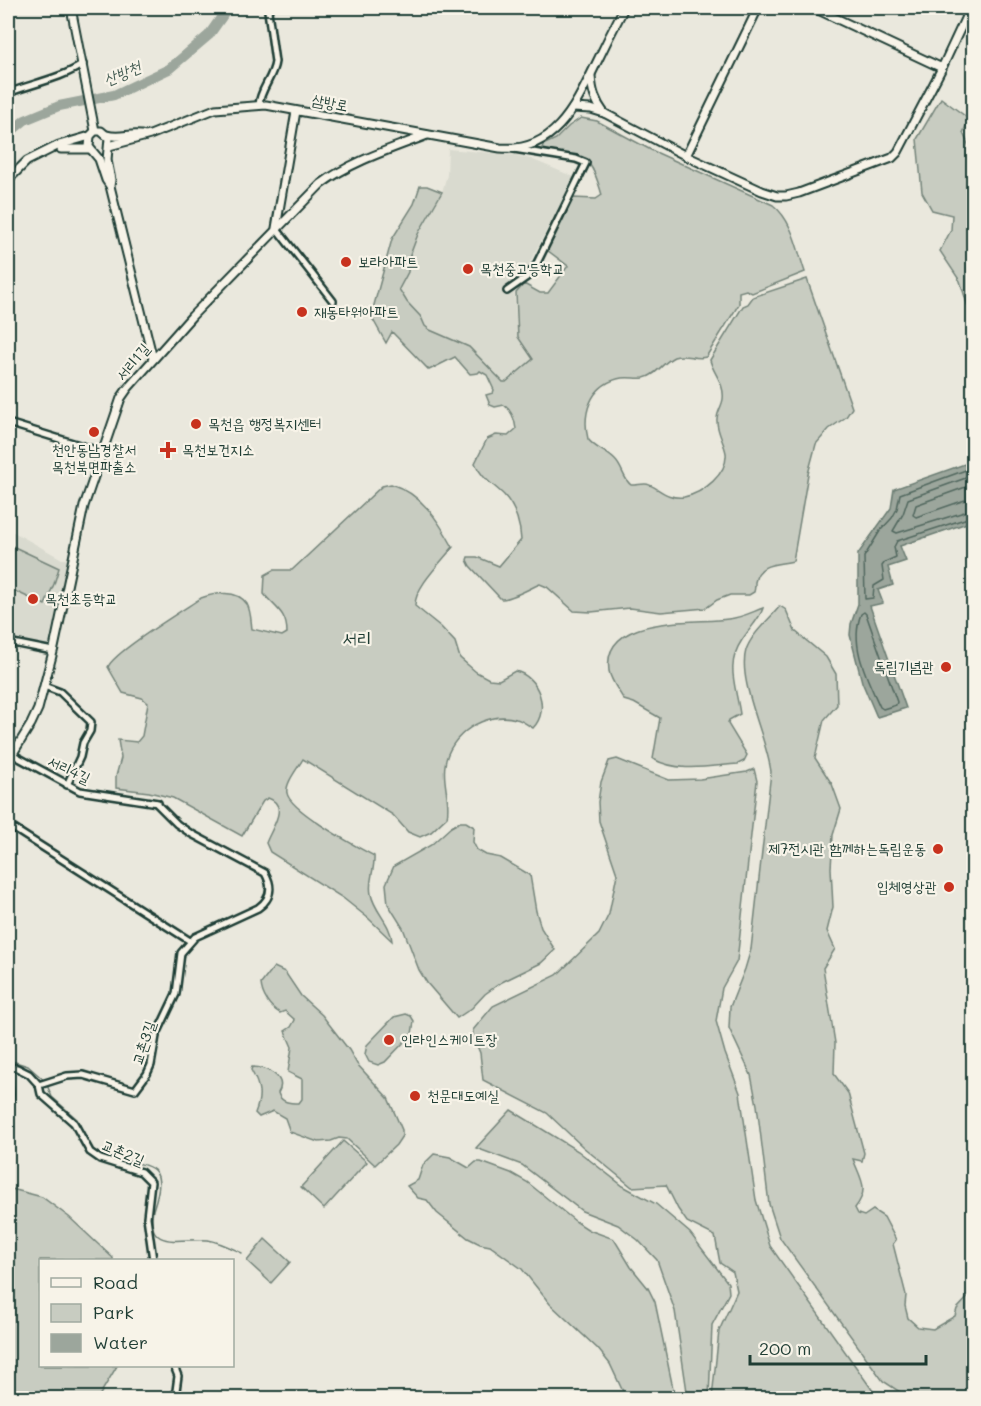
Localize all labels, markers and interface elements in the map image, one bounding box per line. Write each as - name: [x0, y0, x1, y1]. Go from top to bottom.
- water label: 산방천: [100, 54, 146, 90]
- street label: 삼방로: [311, 89, 350, 115]
- place label: 보라아파트: [358, 251, 418, 271]
- marker: 보라아파트: [339, 255, 353, 269]
- place label: 목천중고등학교: [480, 258, 565, 278]
- marker: 목천중고등학교: [461, 262, 475, 276]
- place label: 재동타워아파트: [314, 301, 399, 321]
- marker: 재동타워아파트: [295, 305, 309, 319]
- street label: 서리1길: [111, 338, 154, 384]
- place label: 목천읍 행정복지센터: [208, 413, 321, 433]
- marker: 목천읍 행정복지센터: [189, 417, 203, 431]
- marker: 천안동남경찰서 목천북면파출소: [87, 425, 101, 439]
- place label: 천안동남경찰서 목천북면파출소: [52, 439, 136, 476]
- place label: 목천보건지소: [182, 439, 254, 459]
- marker: 목천보건지소: [159, 441, 177, 459]
- place label: 목천초등학교: [45, 588, 117, 608]
- marker: 목천초등학교: [26, 592, 40, 606]
- district label: 서리: [343, 626, 371, 650]
- place label: 독립기념관: [874, 656, 934, 676]
- marker: 독립기념관: [939, 660, 953, 674]
- street label: 서리4길: [45, 751, 94, 788]
- place label: 제7전시관 함께하는독립운동: [768, 838, 926, 858]
- marker: 제7전시관 함께하는독립운동: [931, 842, 945, 856]
- place label: 입체영상관: [877, 876, 937, 896]
- marker: 입체영상관: [942, 880, 956, 894]
- street label: 교촌3길: [127, 1018, 160, 1067]
- place label: 인라인스케이트장: [401, 1029, 498, 1049]
- marker: 인라인스케이트장: [382, 1033, 396, 1047]
- place label: 천문대도예실: [427, 1085, 499, 1105]
- marker: 천문대도예실: [408, 1089, 422, 1103]
- street label: 교촌2길: [99, 1134, 148, 1170]
- legend: [39, 1259, 234, 1367]
- text: Road: [93, 1270, 138, 1294]
- text: Park: [93, 1300, 134, 1324]
- scale bar: [750, 1328, 926, 1366]
- text: Water: [93, 1330, 148, 1354]
- text: 200 m: [759, 1336, 811, 1360]

